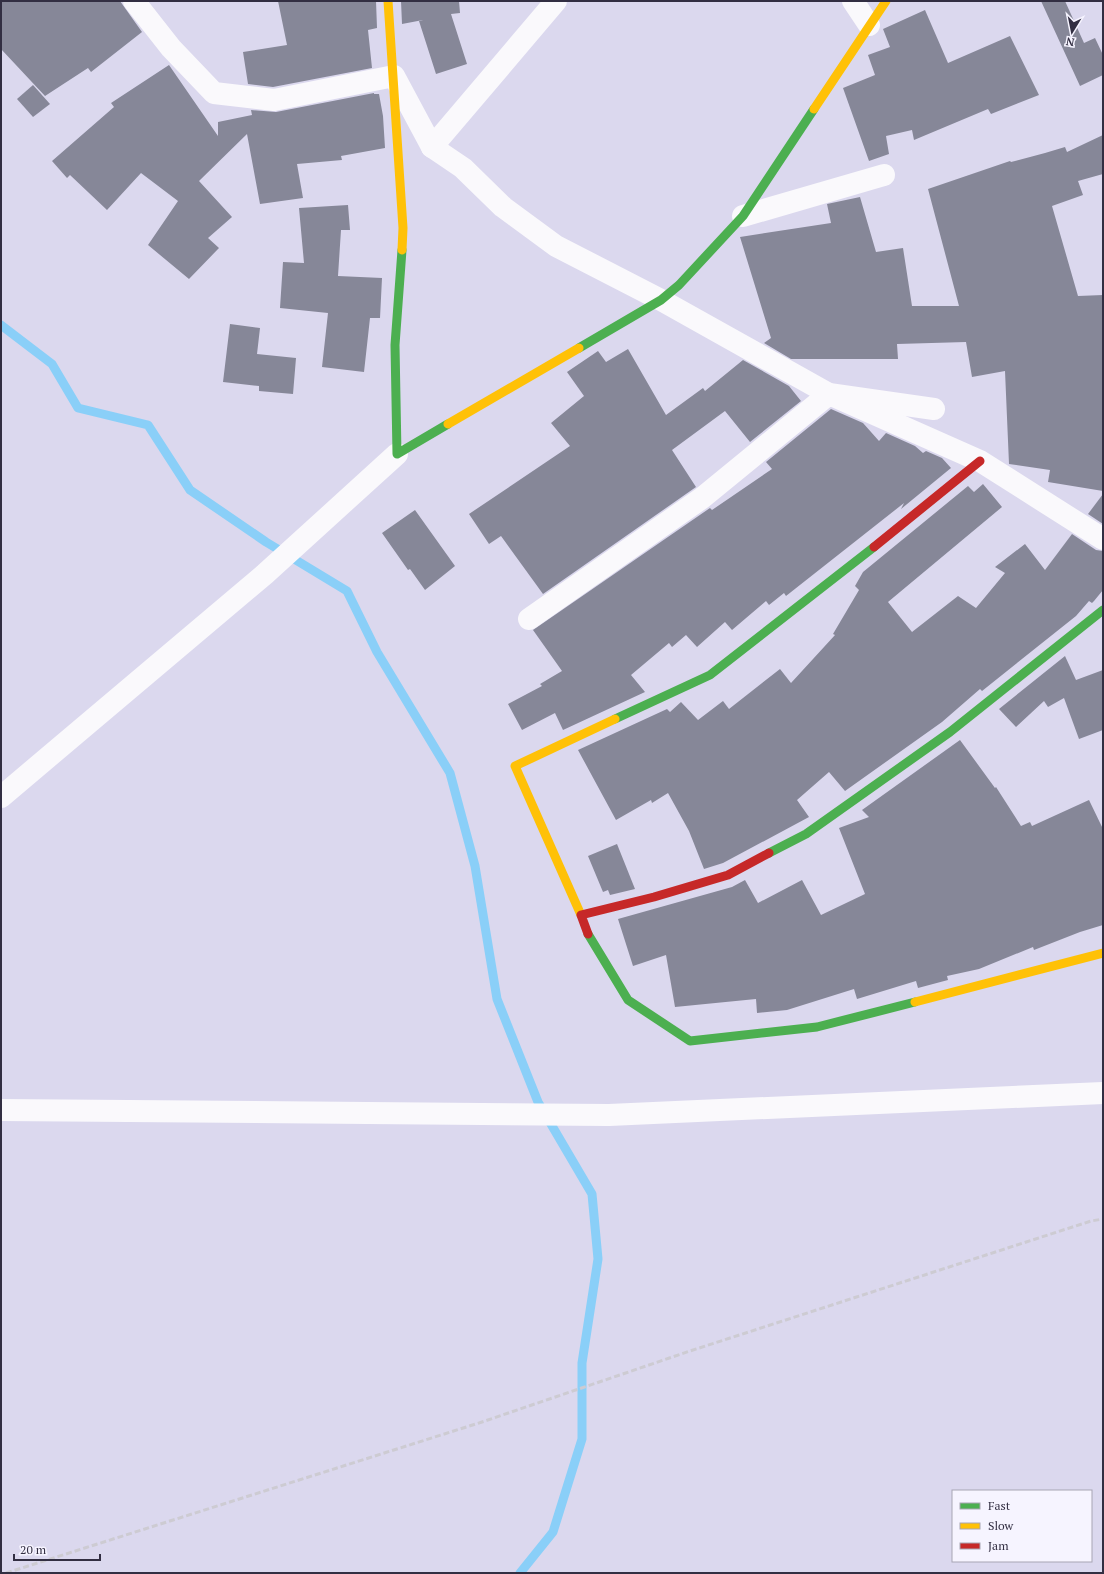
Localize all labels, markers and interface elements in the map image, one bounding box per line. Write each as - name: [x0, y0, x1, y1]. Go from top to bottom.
- north arrow: [1052, 12, 1092, 52]
- text: N: [1064, 34, 1076, 49]
- legend: [952, 1490, 1092, 1562]
- text: Fast: [988, 1498, 1011, 1513]
- text: Slow: [988, 1518, 1014, 1533]
- scale bar: [14, 1536, 100, 1562]
- text: Jam: [988, 1538, 1009, 1553]
- text: 20 m: [20, 1542, 47, 1557]

